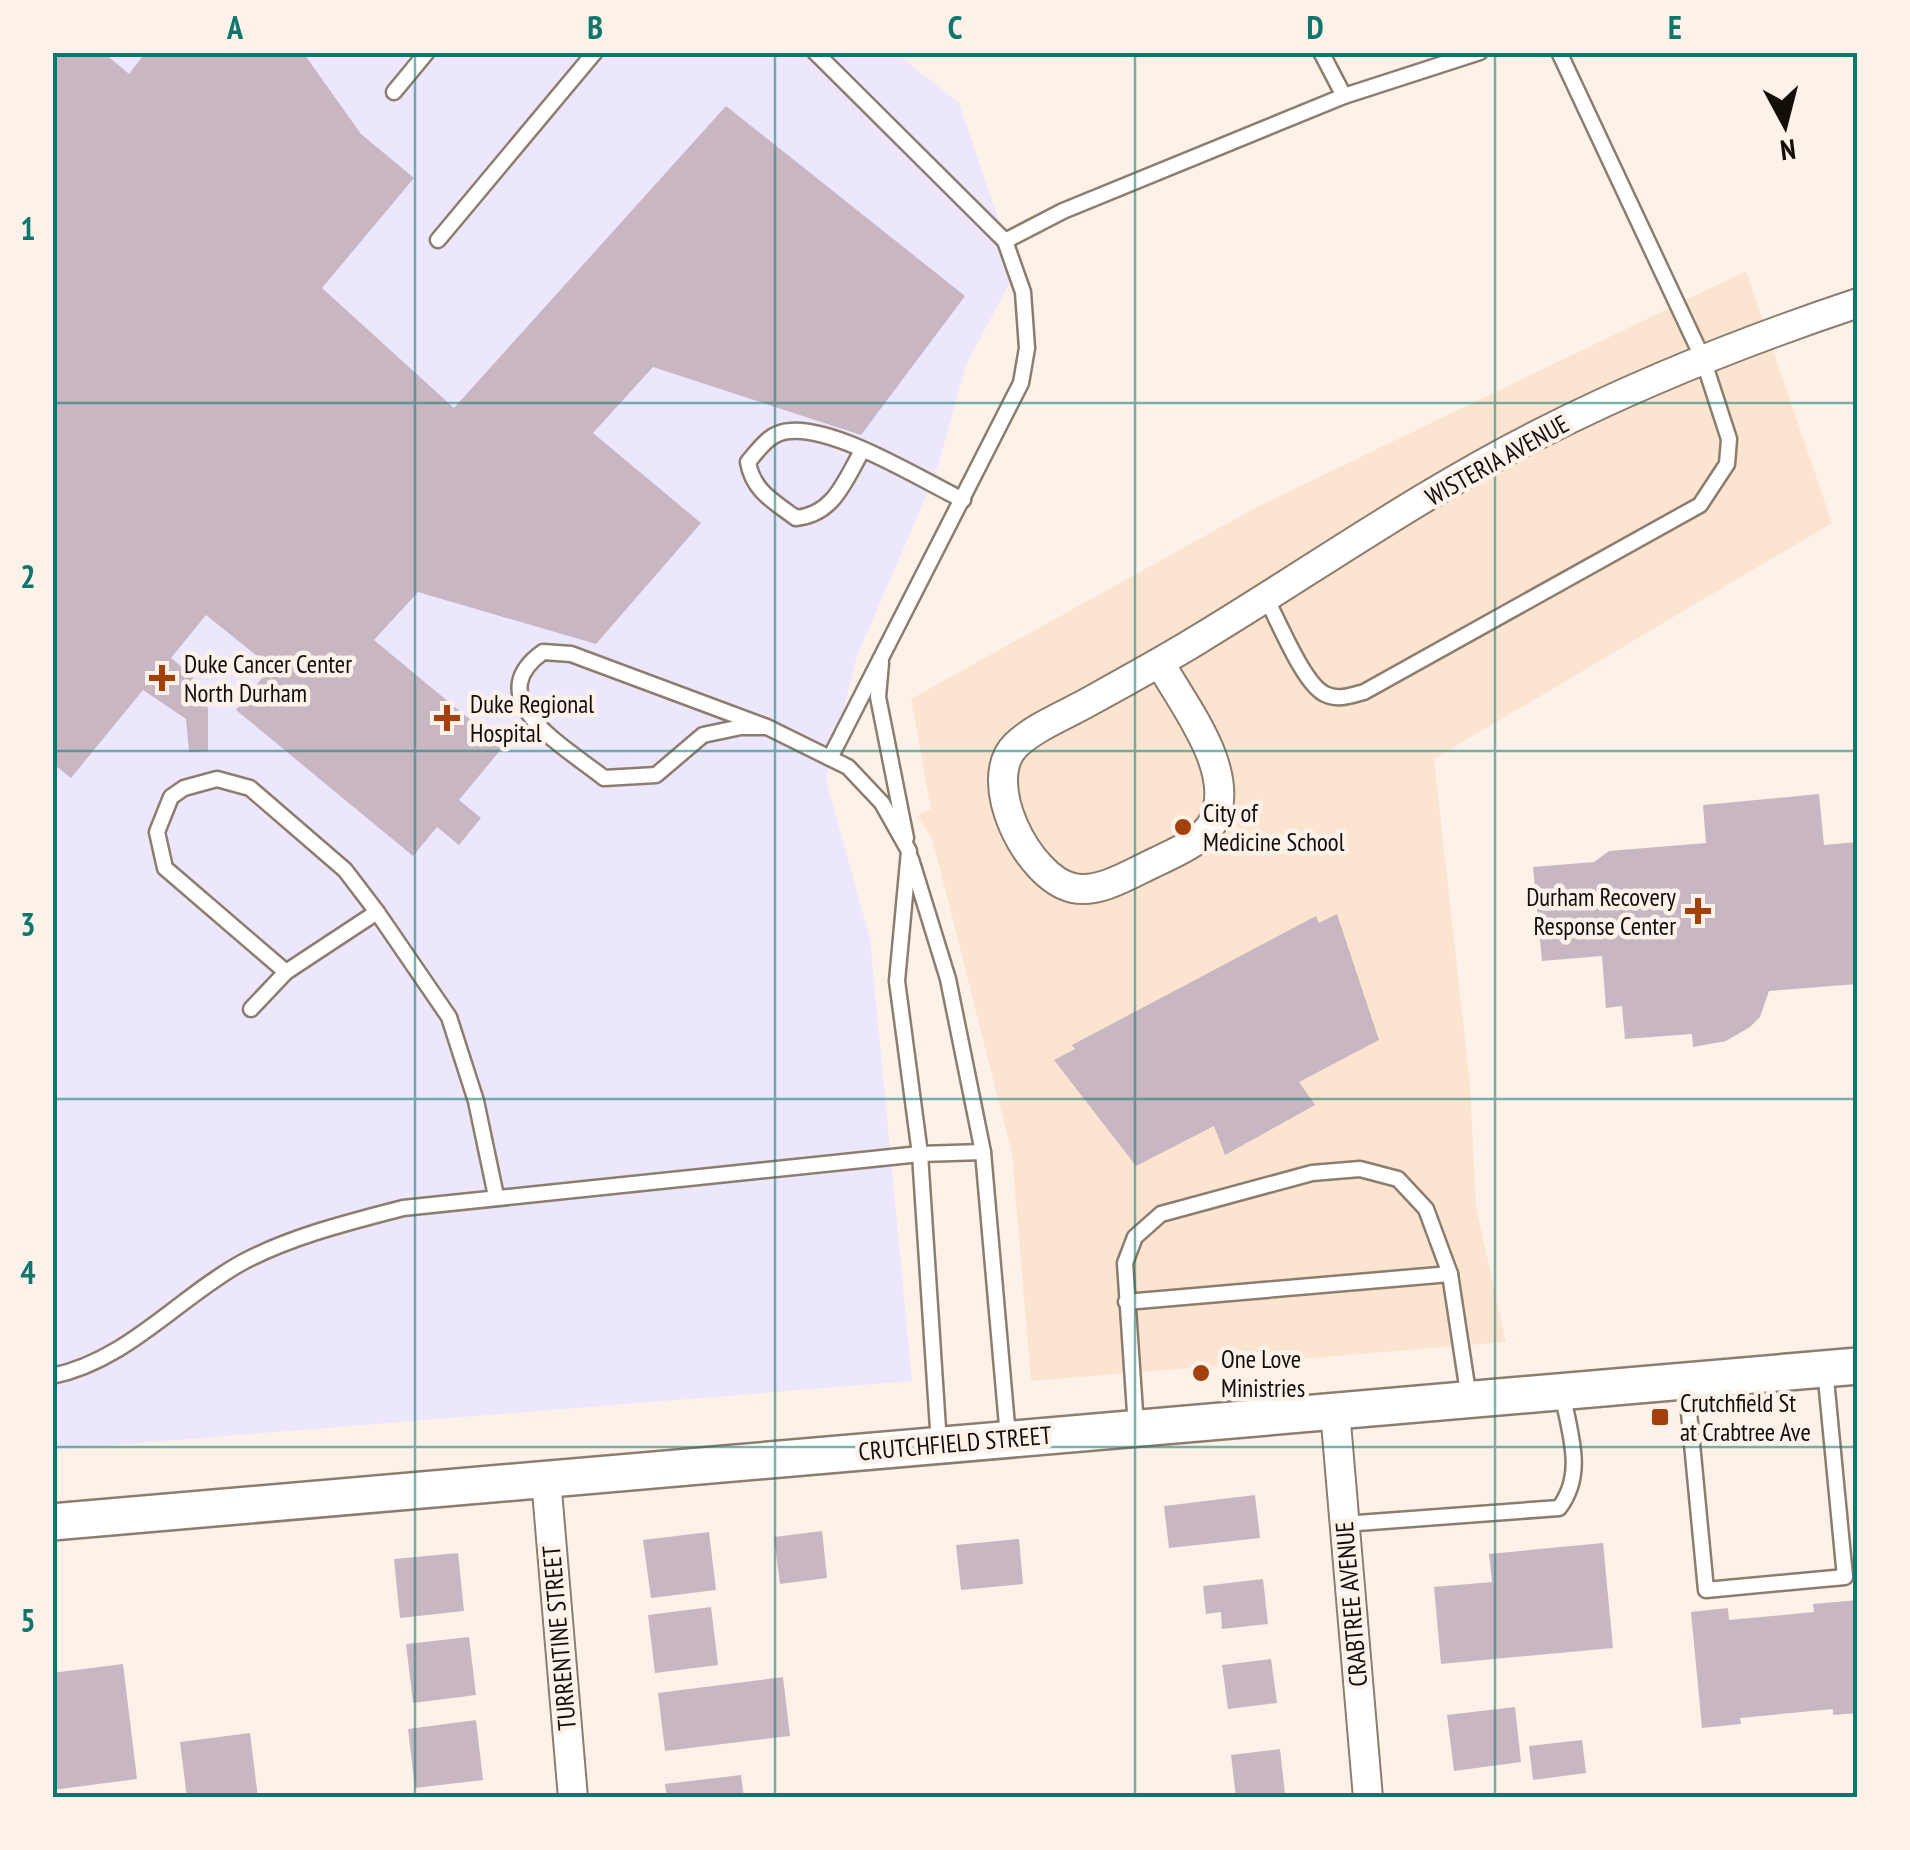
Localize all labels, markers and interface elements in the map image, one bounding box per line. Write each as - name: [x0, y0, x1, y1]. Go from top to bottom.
- text: A: [226, 6, 244, 48]
- text: B: [587, 6, 603, 48]
- text: C: [948, 6, 963, 48]
- text: D: [1306, 6, 1324, 48]
- text: E: [1668, 6, 1682, 48]
- north arrow: [1735, 75, 1835, 175]
- text: N: [1778, 131, 1798, 170]
- text: 1: [20, 207, 36, 249]
- street label: WISTERIA AVENUE: [1420, 407, 1574, 513]
- text: 2: [20, 555, 36, 597]
- place label: Duke Cancer Center North Durham: [184, 648, 352, 709]
- marker: Duke Cancer Center North Durham: [149, 665, 175, 691]
- place label: Duke Regional Hospital: [470, 688, 594, 749]
- marker: Duke Regional Hospital: [434, 705, 460, 731]
- place label: City of Medicine School: [1203, 797, 1345, 858]
- marker: City of Medicine School: [1172, 816, 1194, 838]
- place label: Durham Recovery Response Center: [1526, 881, 1677, 942]
- marker: Durham Recovery Response Center: [1685, 898, 1711, 924]
- text: 3: [20, 903, 36, 945]
- text: 4: [20, 1251, 36, 1293]
- place label: One Love Ministries: [1221, 1343, 1305, 1404]
- marker: One Love Ministries: [1190, 1362, 1212, 1384]
- place label: Crutchfield St at Crabtree Ave: [1680, 1387, 1811, 1448]
- marker: Crutchfield St at Crabtree Ave: [1649, 1406, 1671, 1428]
- street label: CRUTCHFIELD STREET: [857, 1419, 1053, 1467]
- street label: CRABTREE AVENUE: [1328, 1520, 1374, 1688]
- street label: TURRENTINE STREET: [535, 1544, 583, 1732]
- text: 5: [20, 1599, 36, 1641]

